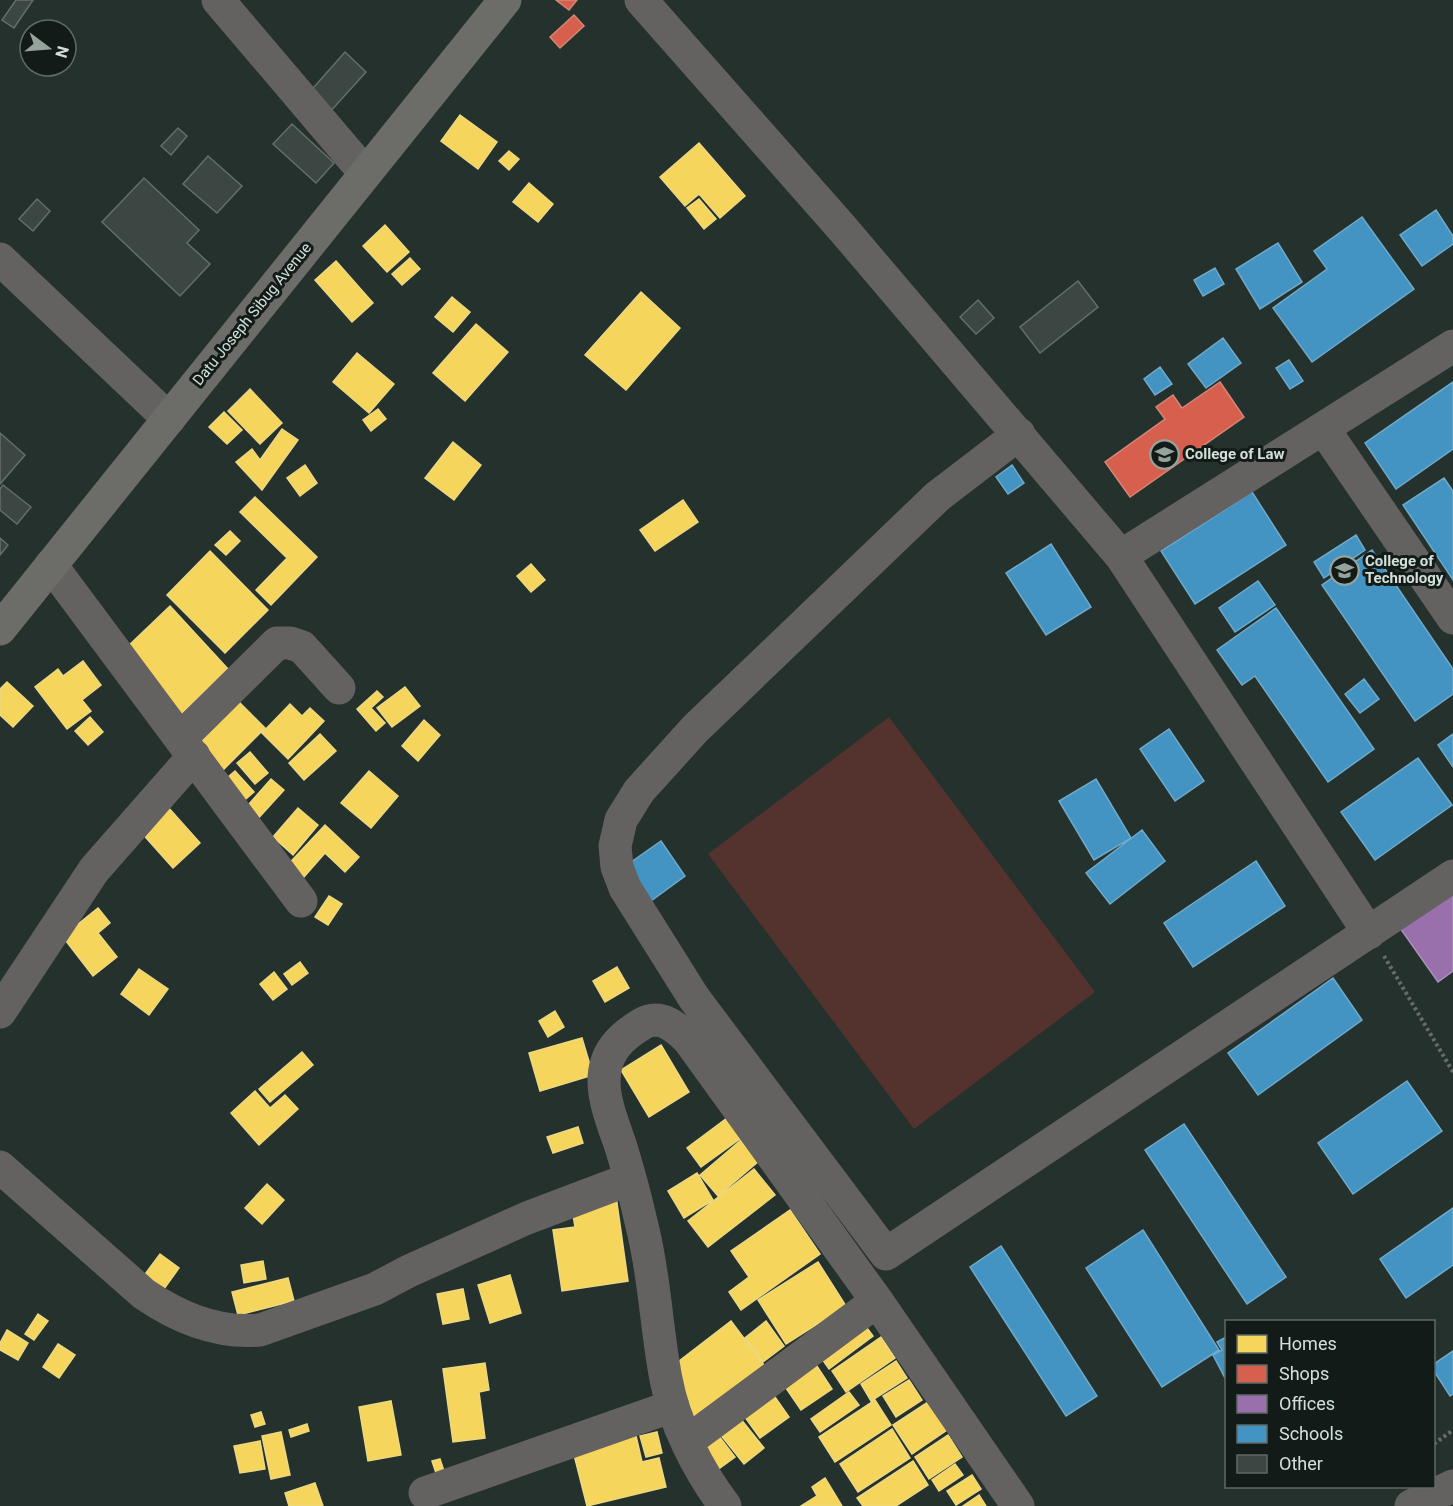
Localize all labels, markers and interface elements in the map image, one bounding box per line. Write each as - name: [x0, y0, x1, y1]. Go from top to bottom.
- north arrow: [18, 18, 78, 78]
- text: N: [51, 44, 73, 60]
- street label: Datu Joseph Sibug Avenue: [189, 239, 315, 389]
- school or university icon: College of Law: [1148, 438, 1180, 470]
- place label: College of Law: [1185, 445, 1284, 463]
- place label: College of Technology: [1365, 552, 1444, 587]
- school or university icon: College of Technology: [1328, 554, 1360, 586]
- legend: [1225, 1320, 1435, 1488]
- text: Homes: [1279, 1333, 1337, 1354]
- text: Shops: [1279, 1363, 1329, 1384]
- text: Offices: [1279, 1393, 1335, 1414]
- text: Schools: [1279, 1423, 1343, 1444]
- text: Other: [1279, 1453, 1323, 1474]

